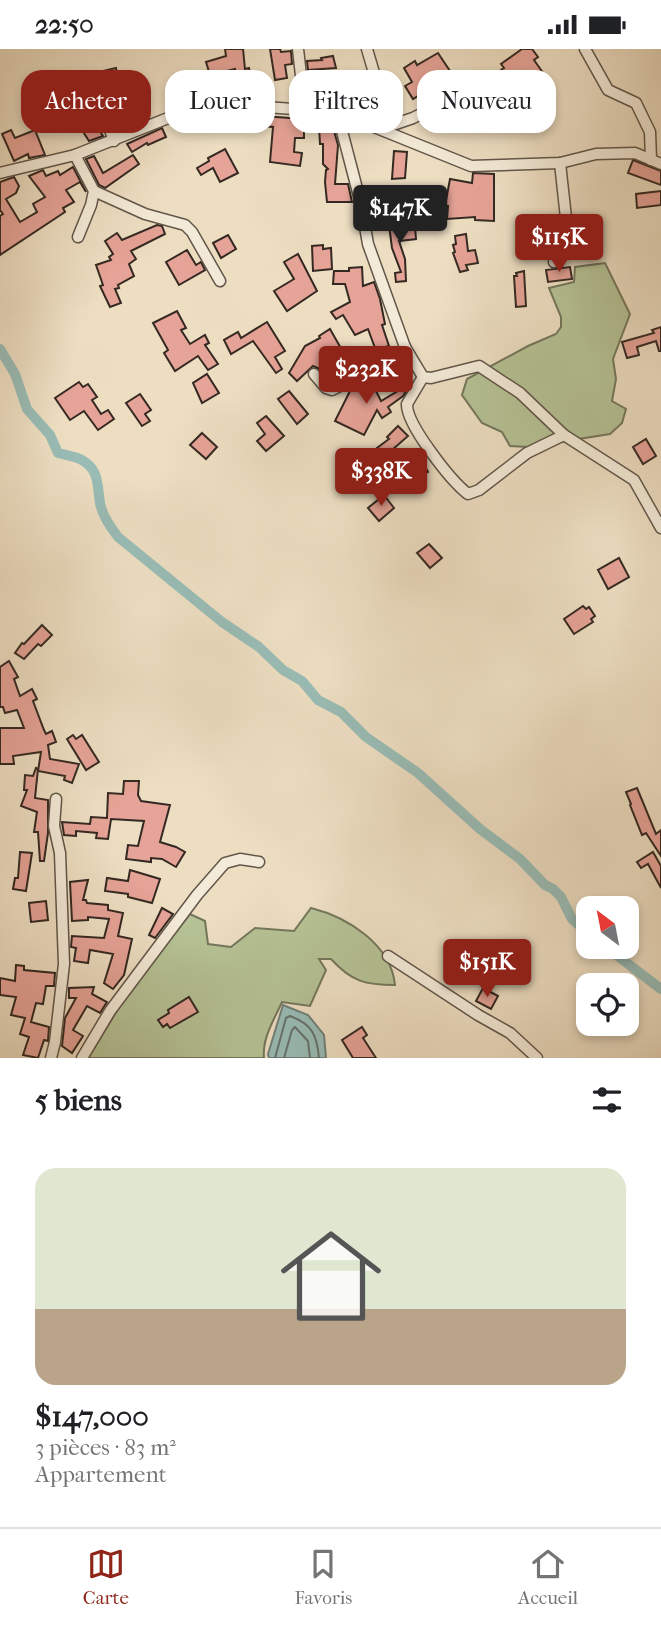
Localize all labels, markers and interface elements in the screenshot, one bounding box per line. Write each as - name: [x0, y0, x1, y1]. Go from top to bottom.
- text: 22:50: [35, 9, 94, 40]
- chip: Acheter: [21, 70, 151, 133]
- chip: Louer: [165, 70, 275, 133]
- chip: Filtres: [289, 70, 403, 133]
- chip: Nouveau: [417, 70, 556, 133]
- pin: $147K: [351, 185, 449, 245]
- text: $147K: [369, 194, 431, 221]
- pin: $115K: [510, 215, 608, 274]
- text: $115K: [531, 223, 587, 250]
- pin: $232K: [317, 347, 415, 406]
- text: $232K: [335, 355, 397, 382]
- pin: $338K: [332, 449, 430, 508]
- text: $338K: [351, 457, 411, 484]
- north arrow: [576, 896, 639, 959]
- map controls: [576, 896, 639, 1036]
- pin: $151K: [438, 939, 536, 999]
- text: $151K: [459, 948, 515, 975]
- button: locate: [576, 973, 639, 1036]
- icon: filters: [588, 1081, 626, 1119]
- text: 5 biens: [35, 1083, 122, 1118]
- icon: home: [268, 1213, 394, 1339]
- text: $147,000: [35, 1399, 149, 1434]
- text: 3 pièces · 83 m²: [35, 1434, 176, 1461]
- text: Appartement: [35, 1461, 167, 1488]
- tab: Carte: [83, 1545, 129, 1609]
- tab: Favoris: [295, 1545, 352, 1609]
- tab: Accueil: [518, 1545, 578, 1609]

